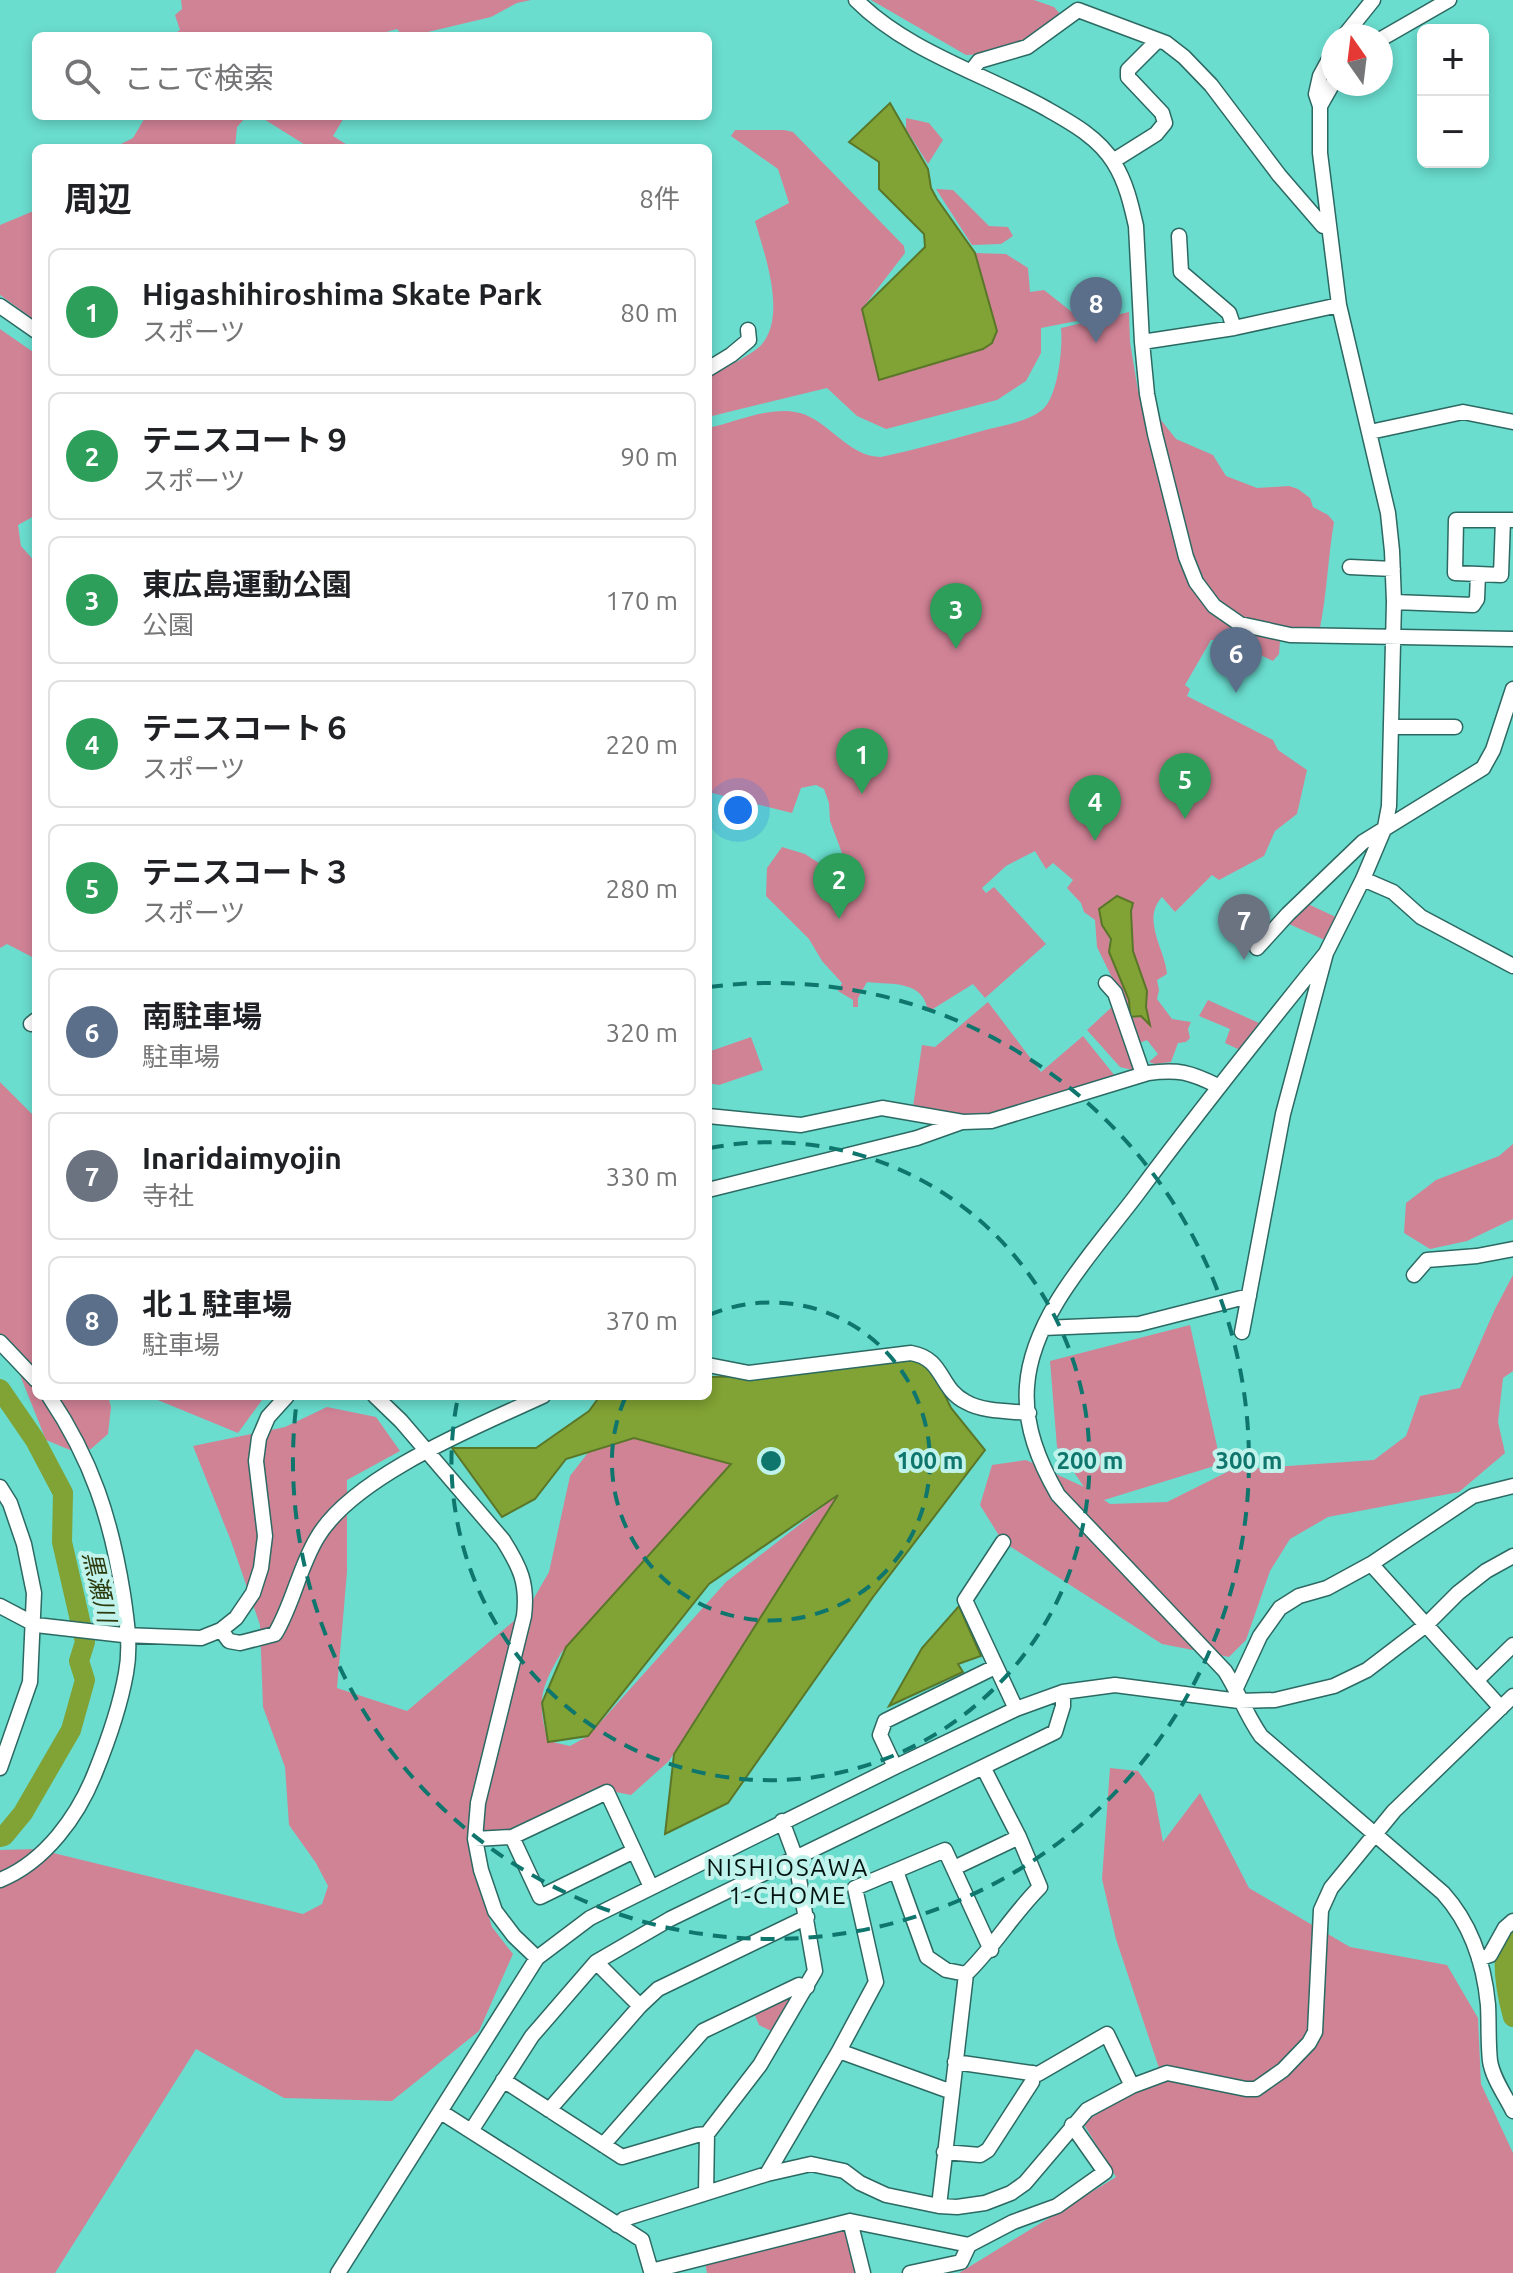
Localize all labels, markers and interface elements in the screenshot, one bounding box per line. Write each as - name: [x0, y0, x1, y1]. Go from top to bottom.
- north arrow: [1321, 24, 1393, 96]
- map controls: [1417, 24, 1489, 168]
- button: +: [1417, 24, 1489, 96]
- search box: [32, 32, 712, 120]
- icon: search: [60, 54, 104, 98]
- text: ここで検索: [124, 61, 274, 95]
- button: −: [1417, 96, 1489, 168]
- text: 周辺: [64, 179, 132, 217]
- text: 8件: [639, 184, 680, 213]
- text: Higashihiroshima Skate Park: [142, 277, 542, 311]
- pin: 8: [1070, 277, 1122, 343]
- text: 1: [85, 298, 99, 327]
- text: 80 m: [620, 298, 678, 327]
- text: スポーツ: [142, 317, 245, 346]
- text: テニスコート９: [142, 423, 352, 457]
- text: 2: [85, 442, 99, 471]
- text: 90 m: [620, 442, 678, 471]
- text: スポーツ: [142, 466, 245, 495]
- text: 東広島運動公園: [142, 567, 352, 601]
- pin: 3: [930, 583, 982, 649]
- text: 3: [85, 586, 99, 615]
- text: 170 m: [606, 586, 678, 615]
- text: 公園: [142, 610, 194, 639]
- pin: 6: [1210, 627, 1262, 693]
- text: テニスコート６: [142, 711, 352, 745]
- pin: 1: [836, 728, 888, 794]
- text: 4: [85, 730, 99, 759]
- text: 220 m: [606, 730, 678, 759]
- pin: 5: [1159, 753, 1211, 819]
- text: スポーツ: [142, 754, 245, 783]
- pin: 4: [1069, 775, 1121, 841]
- your location: [718, 790, 758, 830]
- pin: 2: [813, 853, 865, 919]
- text: テニスコート３: [142, 855, 352, 889]
- text: 5: [85, 874, 99, 903]
- text: 280 m: [606, 874, 678, 903]
- pin: 7: [1218, 894, 1270, 960]
- text: スポーツ: [142, 898, 245, 927]
- text: 南駐車場: [142, 999, 262, 1033]
- text: 6: [85, 1018, 99, 1047]
- text: 320 m: [606, 1018, 678, 1047]
- text: 駐車場: [142, 1042, 220, 1071]
- text: Inaridaimyojin: [142, 1141, 342, 1175]
- text: 7: [85, 1162, 99, 1191]
- text: 330 m: [606, 1162, 678, 1191]
- text: 寺社: [142, 1181, 194, 1210]
- text: 北１駐車場: [142, 1287, 292, 1321]
- text: 8: [85, 1306, 99, 1335]
- text: 370 m: [606, 1306, 678, 1335]
- text: 駐車場: [142, 1330, 220, 1359]
- centre of rings: [757, 1447, 785, 1475]
- text: 100 m: [897, 1447, 963, 1474]
- text: 200 m: [1057, 1447, 1123, 1474]
- text: 300 m: [1216, 1447, 1282, 1474]
- water label: 黒瀬川: [78, 1549, 121, 1628]
- district label: NISHIOSAWA 1-CHOME: [707, 1854, 869, 1909]

